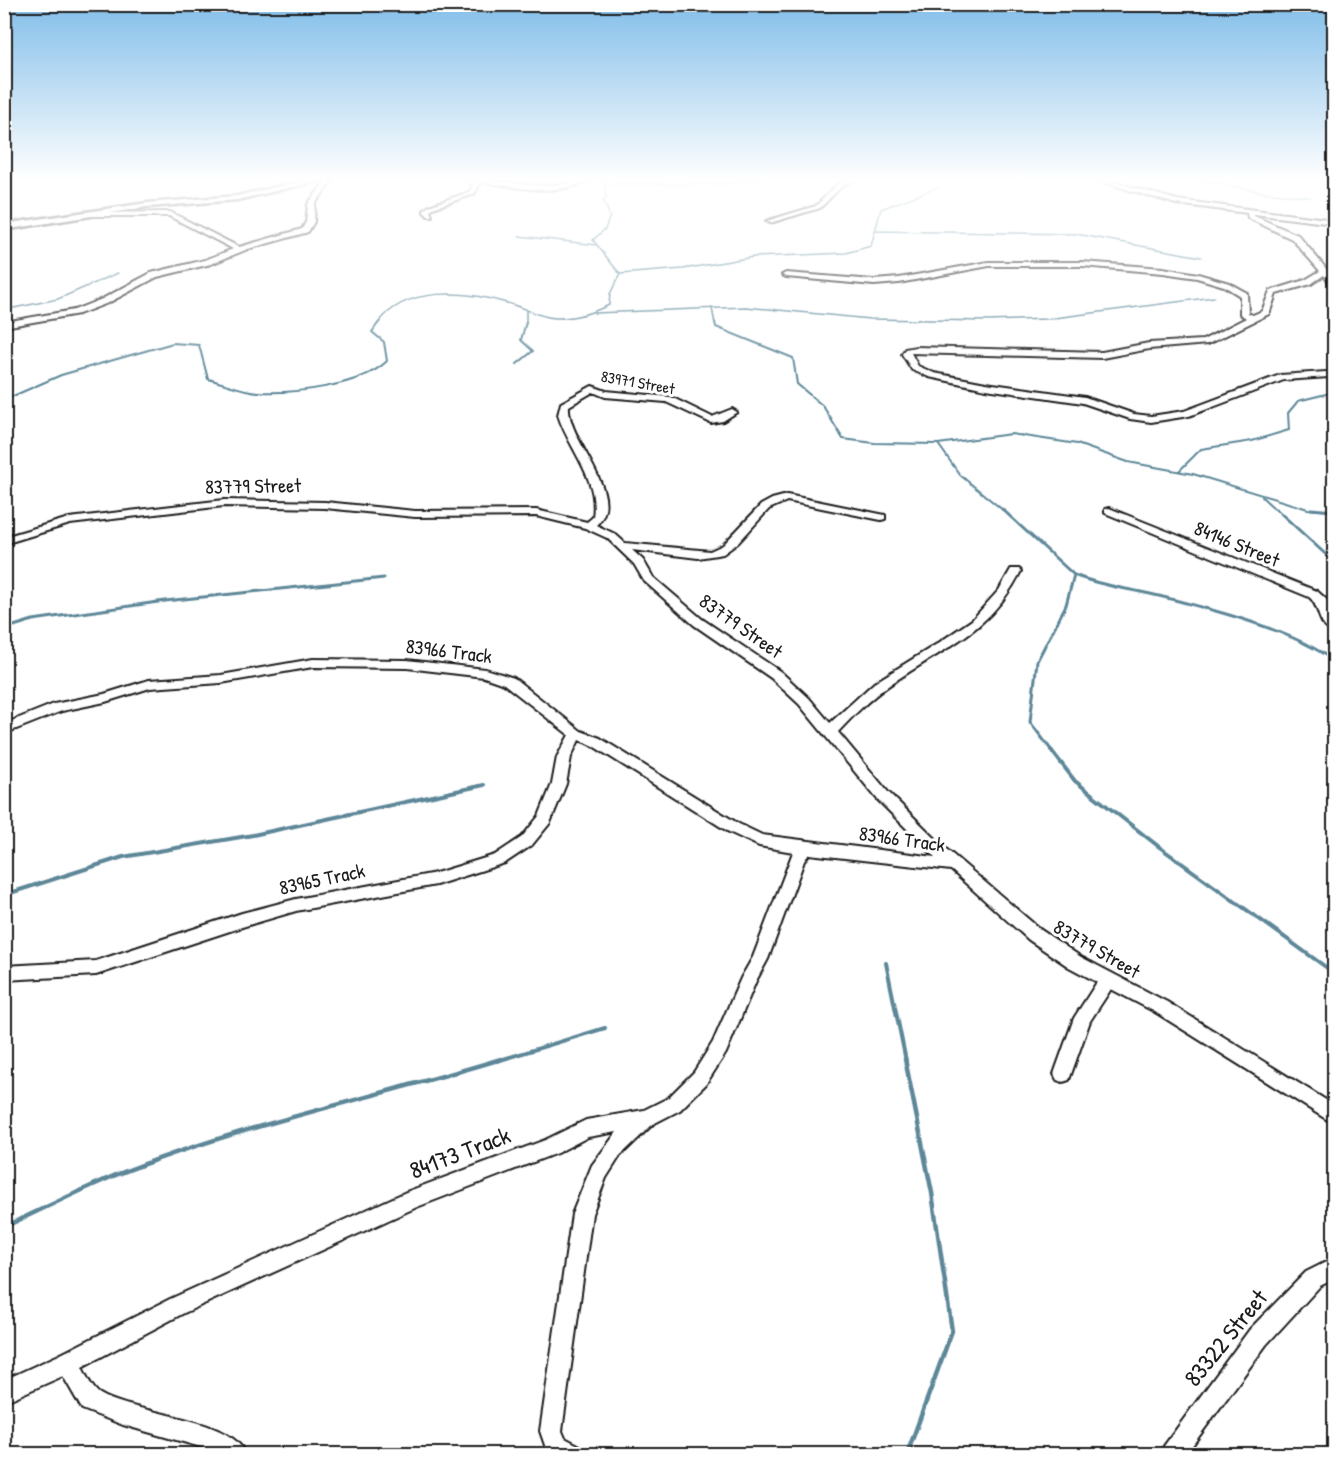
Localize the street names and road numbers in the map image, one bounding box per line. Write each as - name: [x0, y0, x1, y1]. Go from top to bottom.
- street label: 83971 Street: [599, 365, 677, 399]
- street label: 83779 Street: [205, 471, 302, 500]
- street label: 84146 Street: [1190, 514, 1285, 573]
- street label: 83779 Street: [694, 587, 789, 665]
- street label: 83966 Track: [404, 632, 494, 669]
- street label: 83966 Track: [857, 819, 947, 858]
- street label: 83965 Track: [277, 856, 367, 901]
- street label: 83779 Street: [1049, 913, 1147, 985]
- street label: 84173 Track: [405, 1118, 515, 1186]
- street label: 83322 Street: [1176, 1282, 1275, 1392]

